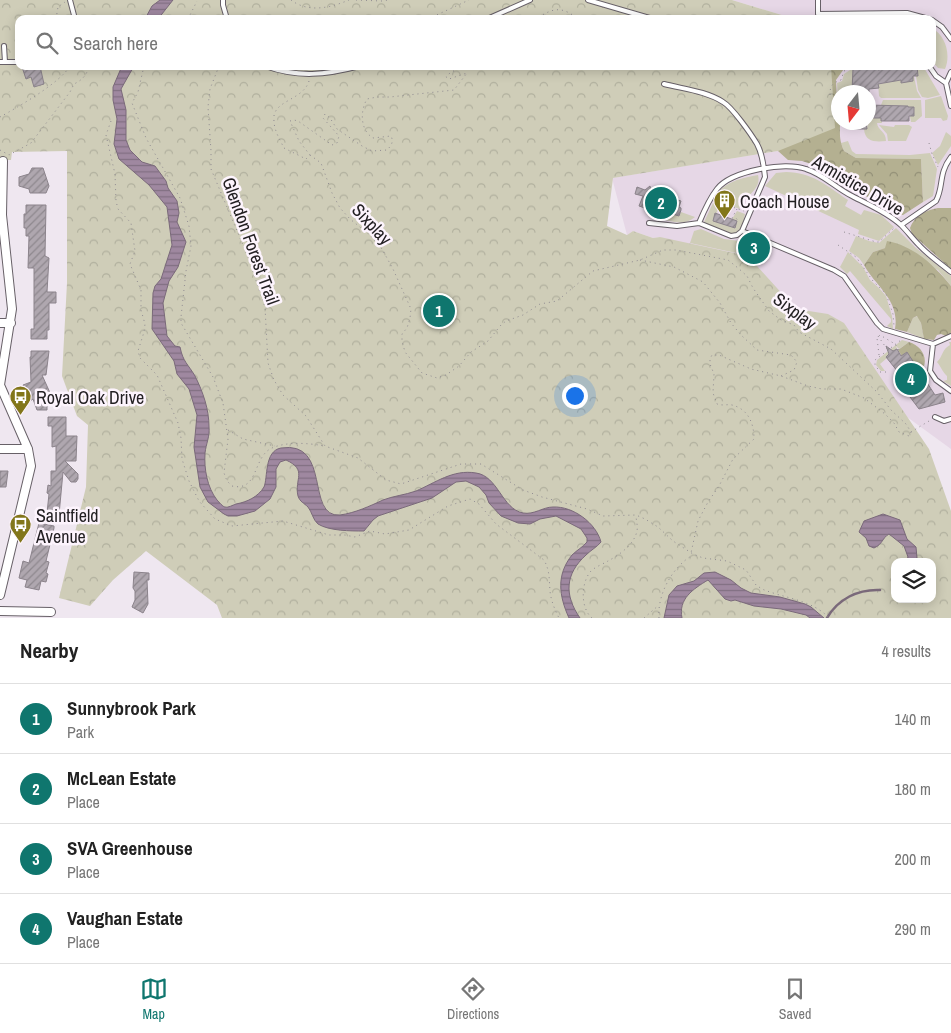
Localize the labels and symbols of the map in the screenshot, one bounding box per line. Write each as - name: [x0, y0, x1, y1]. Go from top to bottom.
- north arrow: [831, 85, 876, 130]
- street label: Armistice Drive: [807, 148, 908, 221]
- street label: Glendon Forest Trail: [216, 174, 286, 308]
- pin: 2: [645, 184, 677, 222]
- building icon: Coach House: [712, 189, 736, 220]
- place label: Coach House: [740, 189, 829, 214]
- street label: Sixplay: [346, 198, 398, 251]
- pin: 3: [738, 229, 770, 267]
- street label: Sixplay: [768, 286, 822, 336]
- pin: 1: [423, 292, 455, 330]
- pin: 4: [895, 360, 927, 398]
- your location: [562, 383, 588, 409]
- bus stop icon: Royal Oak Drive: [8, 385, 32, 416]
- place label: Royal Oak Drive: [36, 385, 144, 410]
- place label: Saintfield Avenue: [35, 503, 98, 549]
- bus stop icon: Saintfield Avenue: [8, 513, 32, 544]

